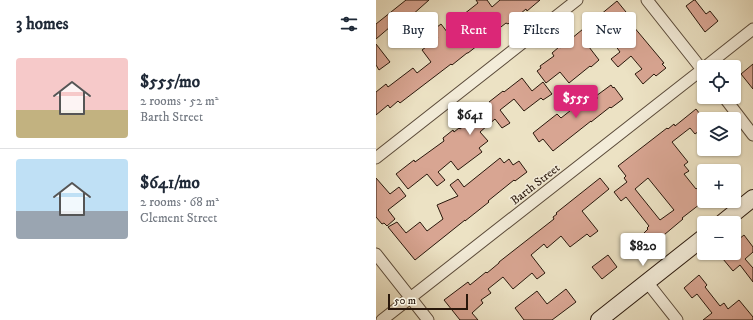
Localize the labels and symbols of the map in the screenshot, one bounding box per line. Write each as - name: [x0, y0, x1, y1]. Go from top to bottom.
- pin: $555: [552, 85, 600, 119]
- pin: $641: [446, 102, 494, 136]
- street label: Barth Street: [508, 160, 563, 208]
- pin: $820: [619, 233, 667, 267]
- scale bar: [388, 292, 468, 311]

